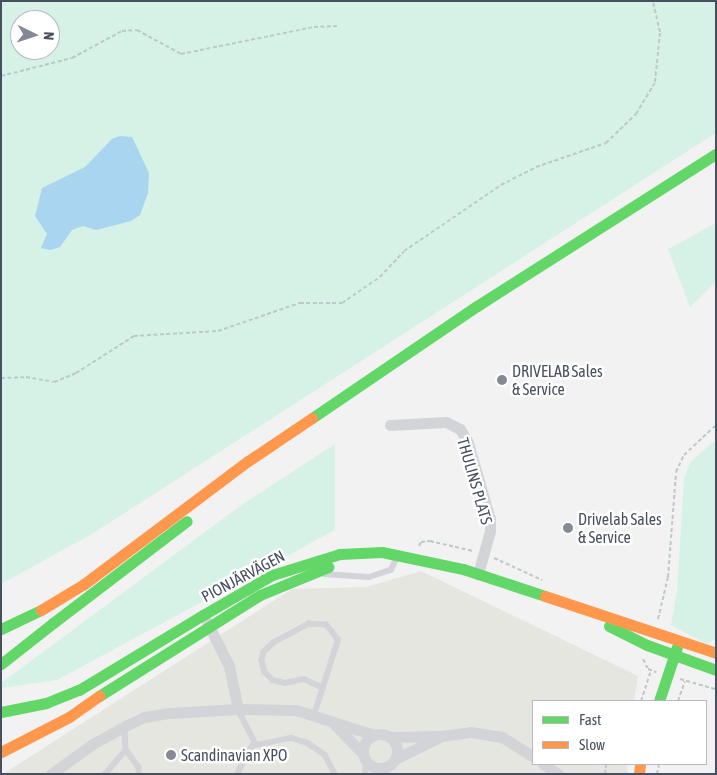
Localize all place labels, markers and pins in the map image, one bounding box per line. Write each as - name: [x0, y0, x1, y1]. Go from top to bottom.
- place label: DRIVELAB Sales & Service: [512, 361, 603, 399]
- marker: DRIVELAB Sales & Service: [496, 374, 508, 386]
- place label: Drivelab Sales & Service: [578, 509, 662, 547]
- marker: Drivelab Sales & Service: [562, 522, 574, 534]
- place label: Scandinavian XPO: [181, 745, 287, 765]
- marker: Scandinavian XPO: [165, 749, 177, 761]

